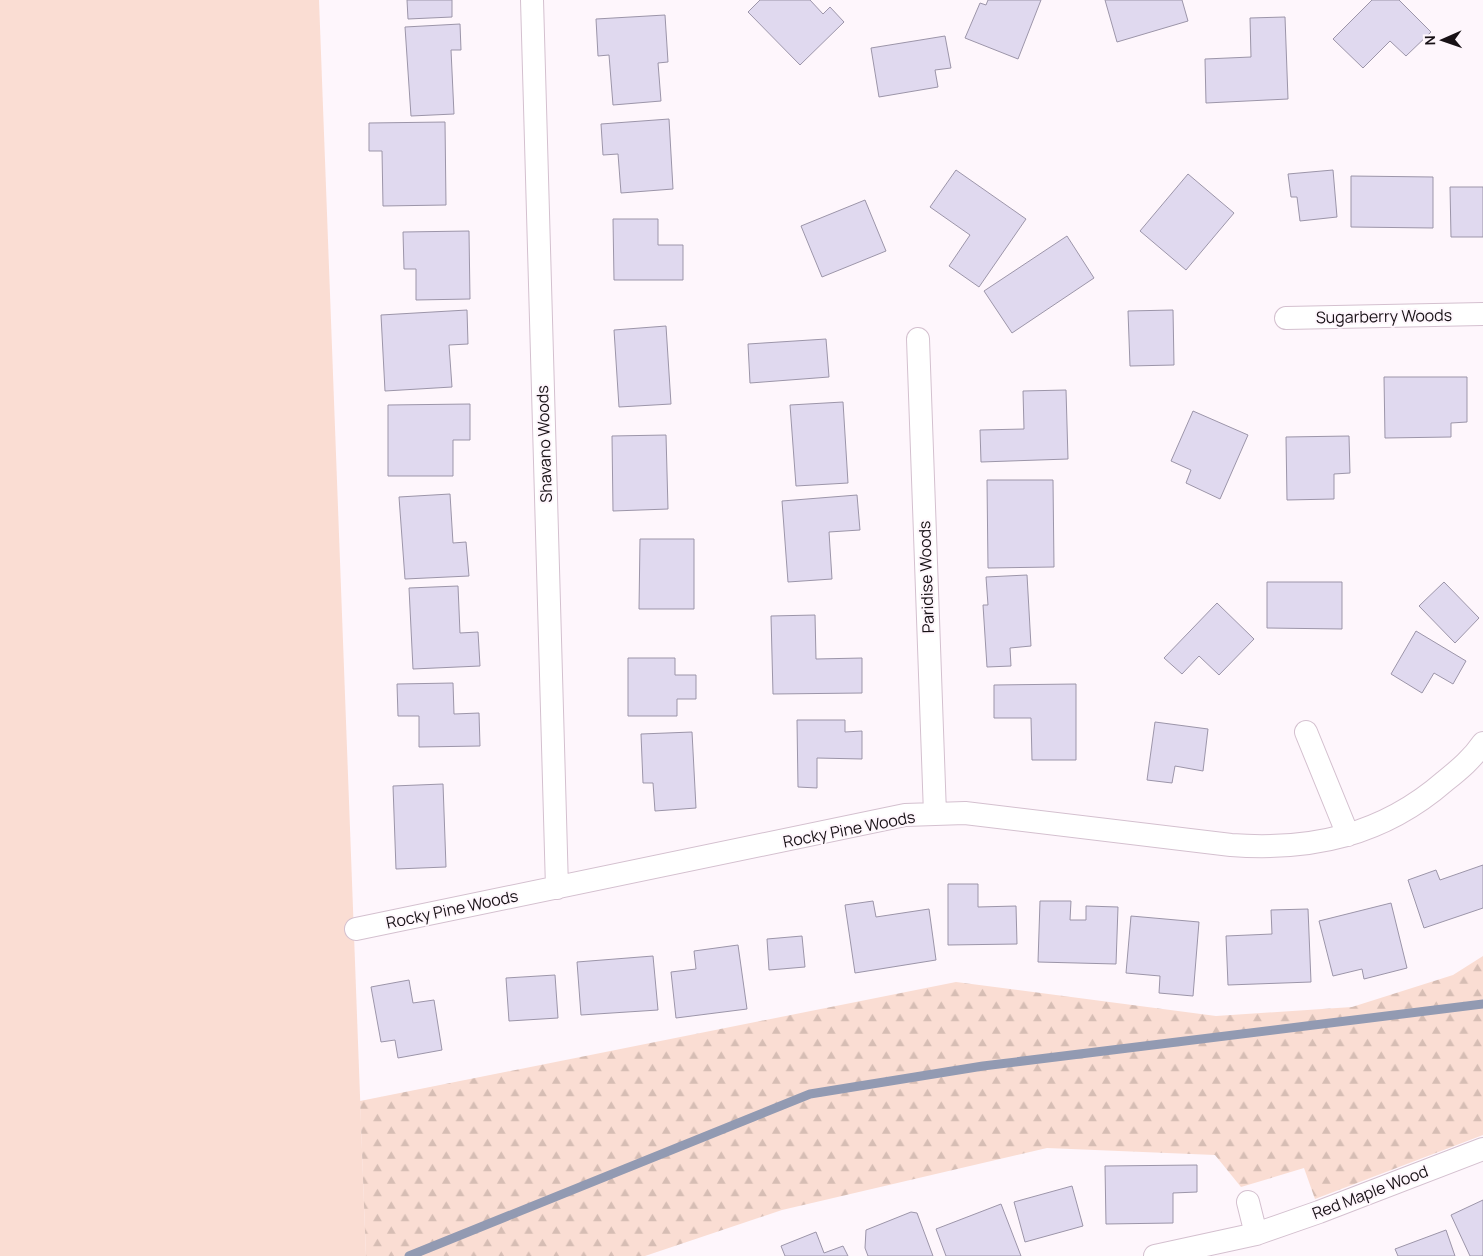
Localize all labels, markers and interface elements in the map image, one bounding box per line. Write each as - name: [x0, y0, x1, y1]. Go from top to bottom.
- north arrow: [1418, 15, 1468, 65]
- text: N: [1420, 35, 1439, 46]
- street label: Sugarberry Woods: [1316, 304, 1452, 328]
- street label: Shavano Woods: [531, 385, 557, 503]
- street label: Paridise Woods: [913, 520, 939, 634]
- street label: Rocky Pine Woods: [781, 805, 917, 853]
- street label: Rocky Pine Woods: [384, 884, 520, 934]
- street label: Red Maple Wood: [1309, 1160, 1431, 1224]

